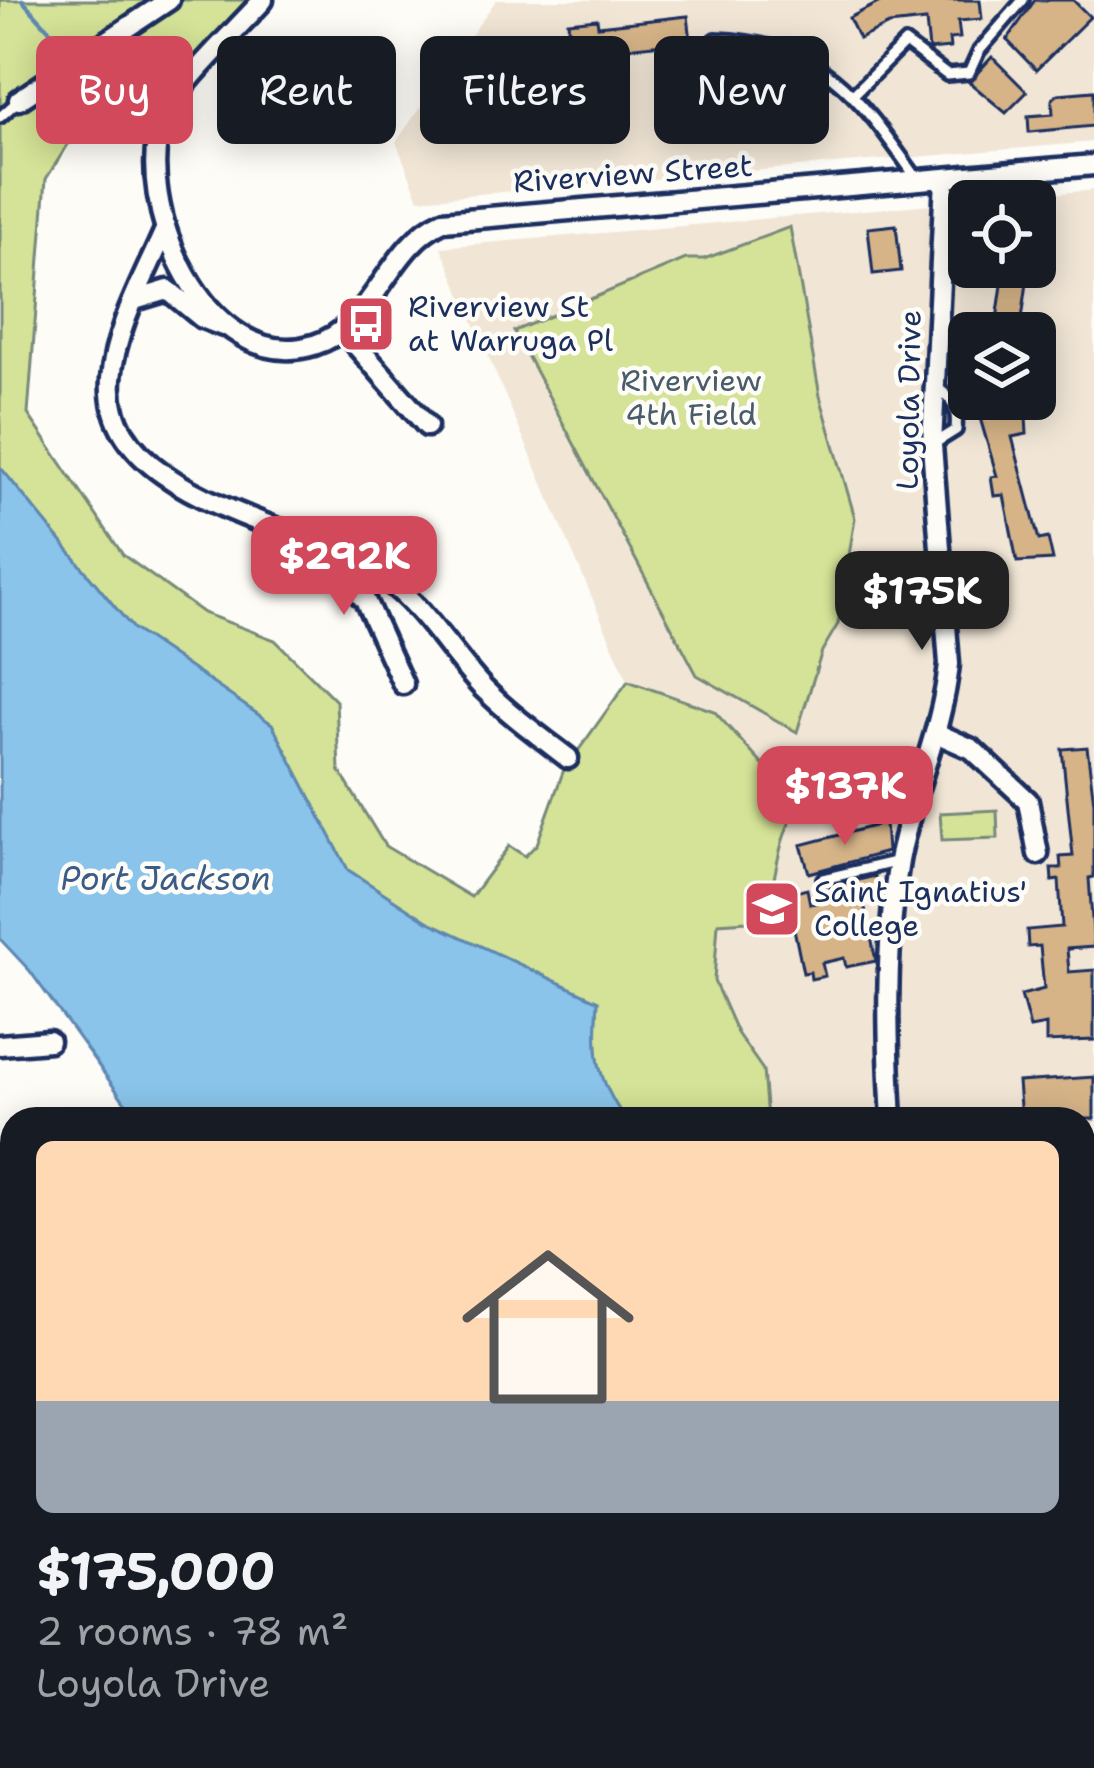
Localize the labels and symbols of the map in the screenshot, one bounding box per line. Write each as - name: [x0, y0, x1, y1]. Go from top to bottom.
- street label: Riverview Street: [512, 145, 754, 202]
- place label: Riverview St at Warruga Pl: [408, 286, 613, 361]
- bus stop icon: Riverview St at Warruga Pl: [335, 293, 397, 355]
- street label: Loyola Drive: [886, 310, 931, 490]
- park label: Riverview 4th Field: [620, 360, 762, 435]
- pin: $292K: [260, 516, 428, 618]
- pin: $175K: [838, 551, 1006, 653]
- pin: $137K: [761, 746, 929, 848]
- water label: Port Jackson: [61, 856, 271, 901]
- place label: Saint Ignatius' College: [814, 871, 1027, 946]
- school or university icon: Saint Ignatius' College: [741, 878, 803, 940]

